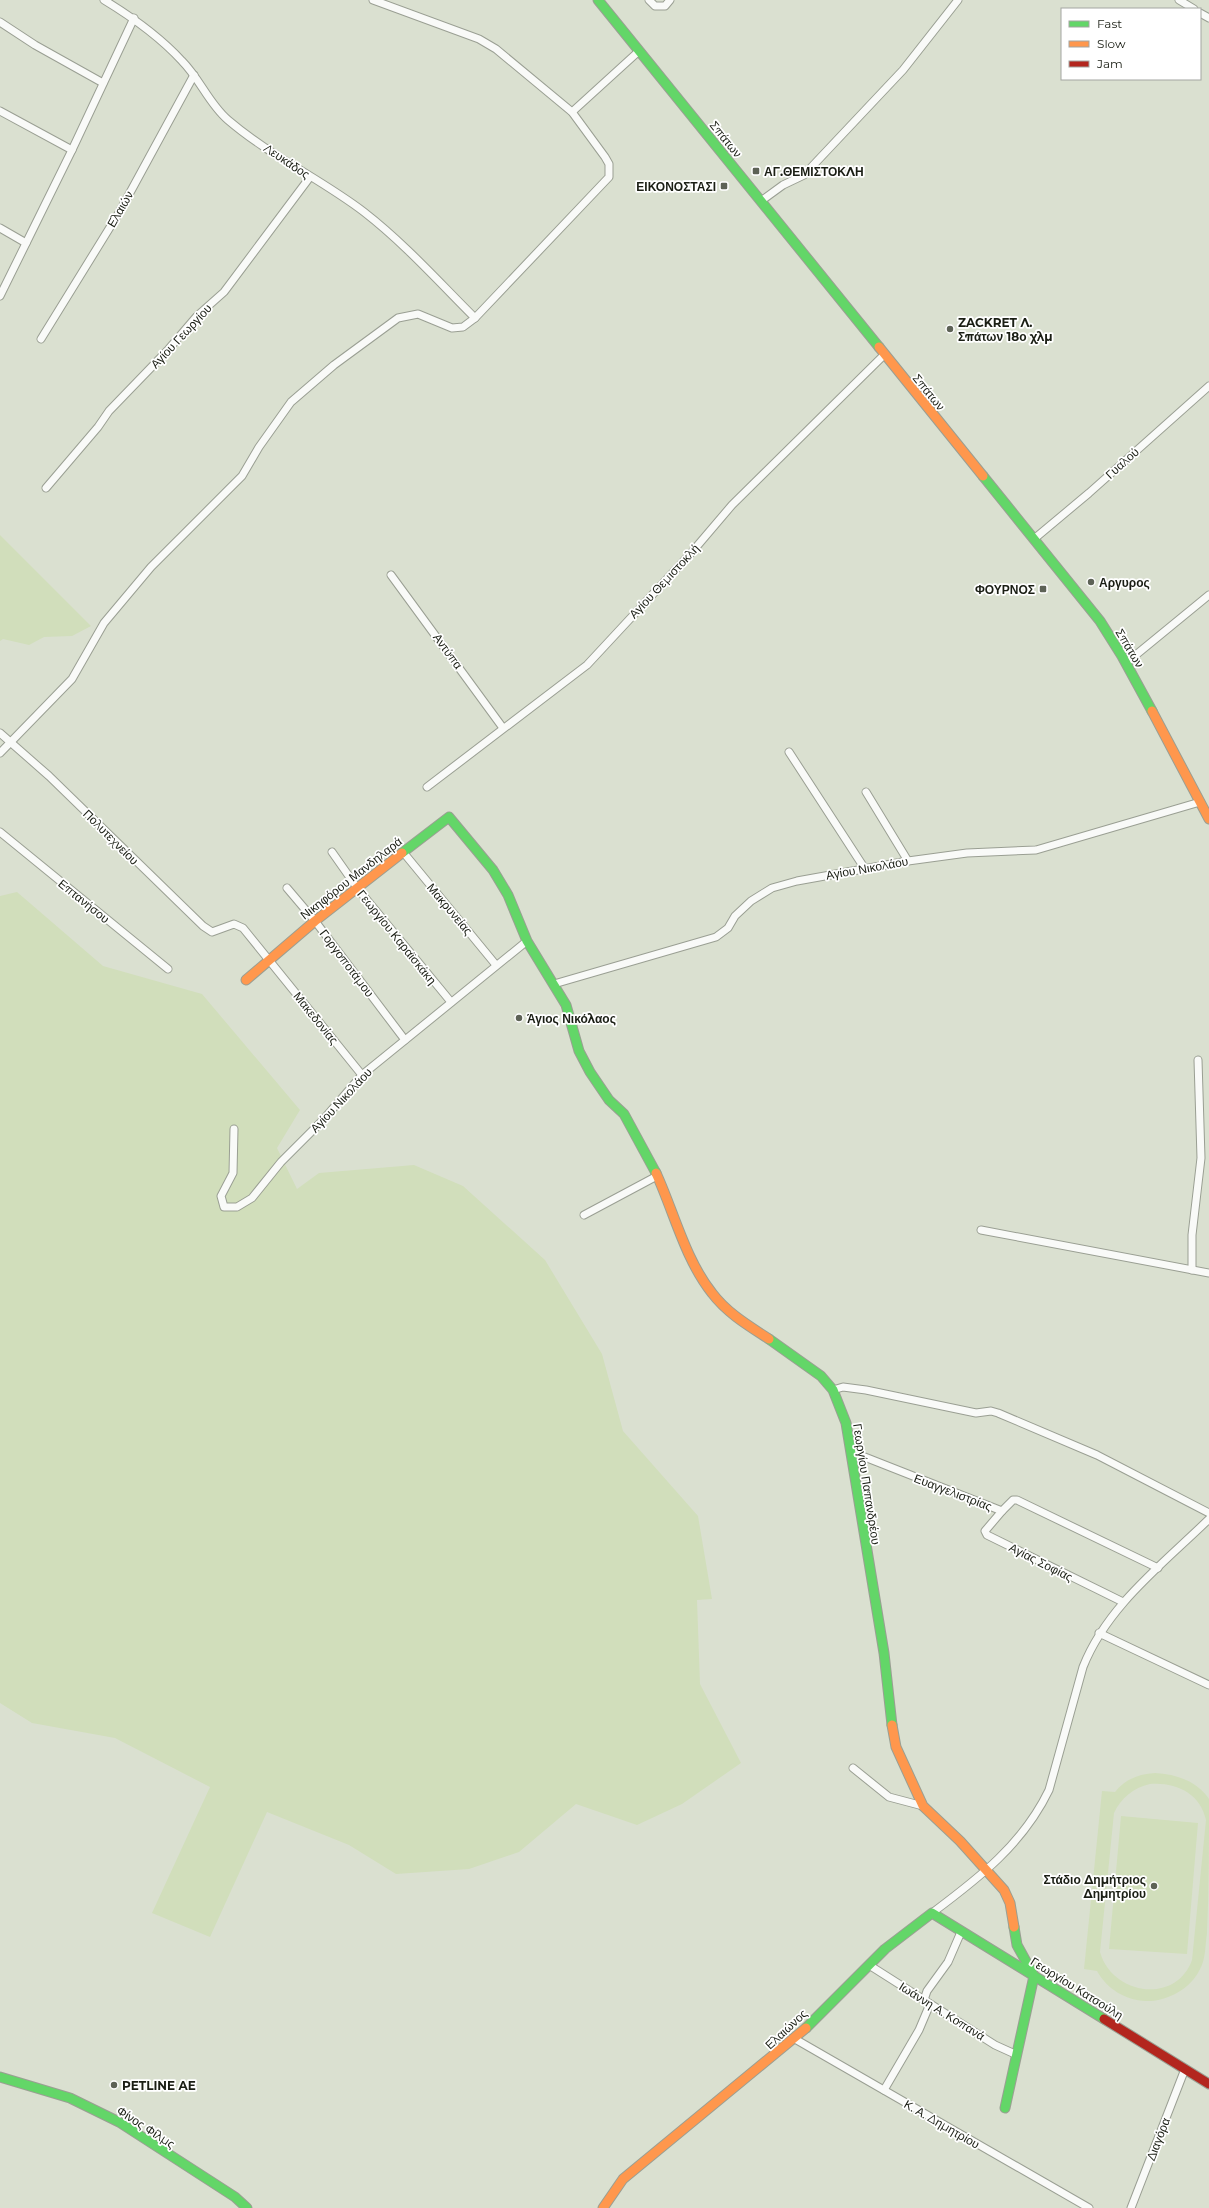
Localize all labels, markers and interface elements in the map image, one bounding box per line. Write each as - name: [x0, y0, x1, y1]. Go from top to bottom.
- legend: [1061, 8, 1201, 80]
- text: Fast: [1097, 16, 1122, 31]
- text: Slow: [1097, 36, 1126, 51]
- text: Jam: [1096, 56, 1123, 71]
- street label: Σπάτων: [707, 118, 745, 160]
- street label: Λευκάδος: [261, 140, 313, 182]
- place label: ΑΓ.ΘΕΜΙΣΤΟΚΛΗ: [764, 164, 864, 179]
- marker: ΑΓ.ΘΕΜΙΣΤΟΚΛΗ: [751, 166, 761, 176]
- place label: ΕΙΚΟΝΟΣΤΑΣΙ: [636, 179, 716, 194]
- marker: ΕΙΚΟΝΟΣΤΑΣΙ: [719, 181, 729, 191]
- street label: Ελαιών: [104, 188, 136, 230]
- street label: Αγίου Γεωργίου: [147, 301, 215, 371]
- place label: ZACKRET Λ. Σπάτων 18ο χλμ: [958, 315, 1053, 344]
- marker: ZACKRET Λ. Σπάτων 18ο χλμ: [945, 324, 955, 334]
- street label: Σπάτων: [910, 371, 948, 413]
- street label: Γυαλού: [1102, 444, 1142, 482]
- street label: Αγίου Θεμιστοκλή: [626, 541, 702, 621]
- place label: Αργυρος: [1099, 575, 1150, 590]
- marker: Αργυρος: [1086, 577, 1096, 587]
- place label: ΦΟΥΡΝΟΣ: [975, 582, 1035, 597]
- marker: ΦΟΥΡΝΟΣ: [1038, 584, 1048, 594]
- street label: Σπάτων: [1113, 626, 1147, 670]
- street label: Αντύπα: [430, 630, 466, 672]
- street label: Πολυτεχνείου: [80, 806, 142, 868]
- street label: Νικηφόρου Μανδηλαρά: [297, 834, 405, 922]
- street label: Αγίου Νικολάου: [825, 853, 909, 883]
- street label: Επτανήσου: [55, 876, 113, 926]
- street label: Μακρυνείας: [424, 880, 476, 938]
- street label: Γεωργίου Καραϊσκάκη: [354, 887, 440, 987]
- street label: Γοργοποτάμου: [317, 926, 377, 1000]
- street label: Μακεδονίας: [290, 989, 342, 1047]
- place label: Άγιος Νικόλαος: [527, 1011, 616, 1026]
- marker: Άγιος Νικόλαος: [514, 1013, 524, 1023]
- street label: Αγίου Νικολάου: [307, 1064, 375, 1136]
- street label: Γεωργίου Παπανδρέου: [850, 1422, 884, 1546]
- street label: Ευαγγελιστρίας: [912, 1470, 994, 1514]
- street label: Αγίας Σοφίας: [1007, 1540, 1076, 1585]
- place label: Στάδιο Δημήτριος Δημητρίου: [1043, 1872, 1146, 1901]
- marker: Στάδιο Δημήτριος Δημητρίου: [1149, 1881, 1159, 1891]
- street label: Γεωργίου Κατσούλη: [1028, 1953, 1126, 2023]
- street label: Ιωάννη Α. Κοπανά: [896, 1979, 988, 2043]
- street label: Ελαιώνος: [762, 2006, 810, 2052]
- place label: PETLINE AE: [122, 2078, 196, 2093]
- marker: PETLINE AE: [109, 2080, 119, 2090]
- street label: Κ. Α. Δημητρίου: [901, 2096, 983, 2152]
- street label: Φίνος Φίλμς: [114, 2103, 178, 2152]
- street label: Διαγόρα: [1143, 2115, 1173, 2163]

